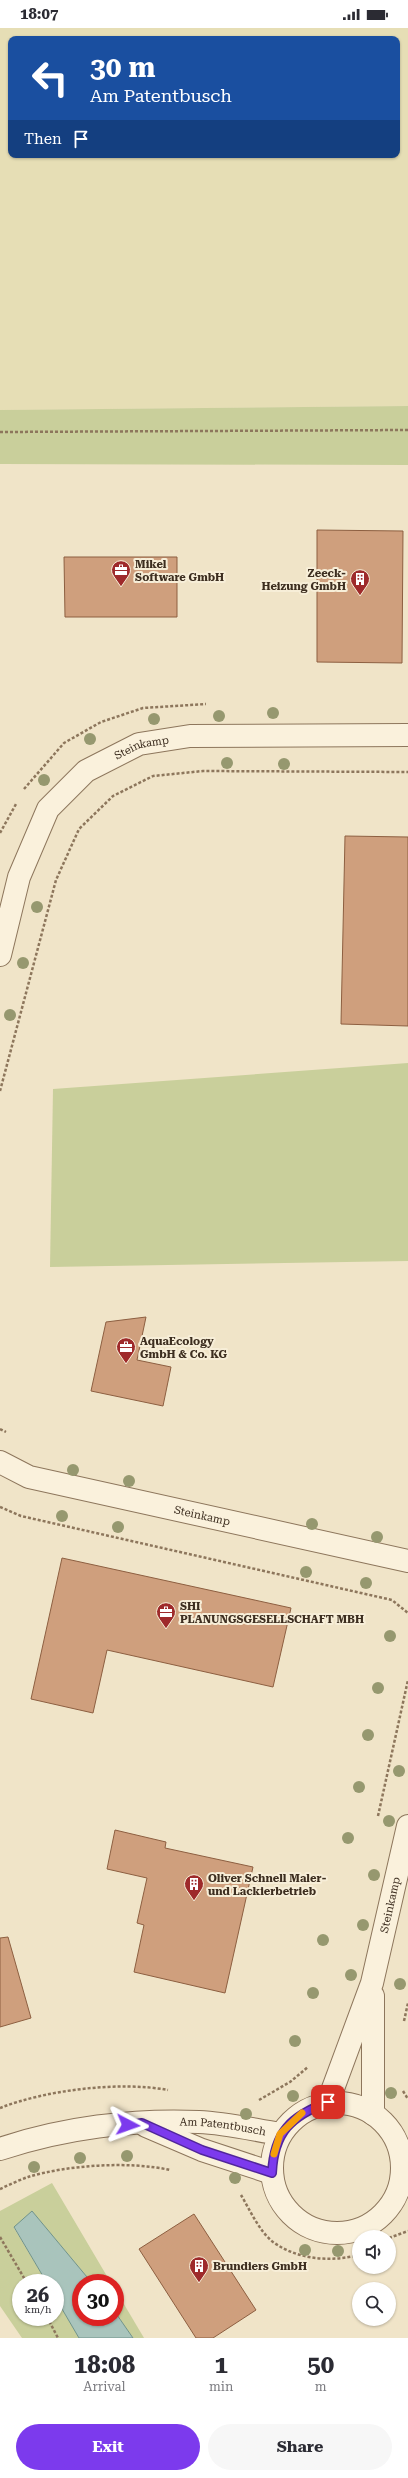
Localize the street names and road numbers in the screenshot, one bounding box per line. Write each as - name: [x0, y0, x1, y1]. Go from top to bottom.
- street label: Steinkamp: [112, 733, 170, 762]
- street label: Steinkamp: [173, 1503, 231, 1528]
- street label: Steinkamp: [378, 1876, 403, 1934]
- street label: Am Patentbusch: [180, 2115, 267, 2139]

